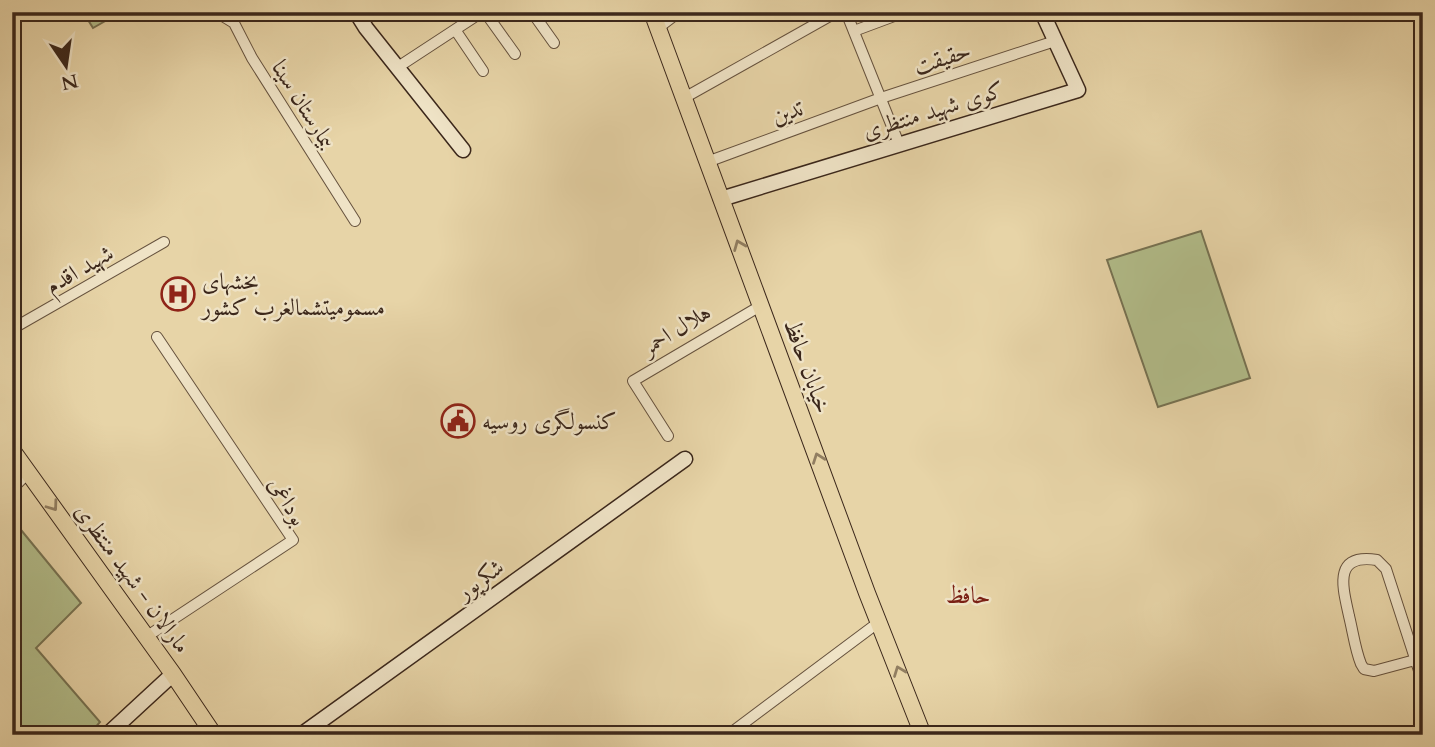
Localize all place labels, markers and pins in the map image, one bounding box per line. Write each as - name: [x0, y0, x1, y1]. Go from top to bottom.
- place label: بخشهای مسمومیتشمالغرب کشور: [200, 266, 385, 323]
- hospital icon: بخشهای مسمومیتشمالغرب کشور: [159, 275, 197, 313]
- public building icon: کنسولگری روسیه: [439, 402, 477, 440]
- place label: کنسولگری روسیه: [482, 406, 617, 437]

